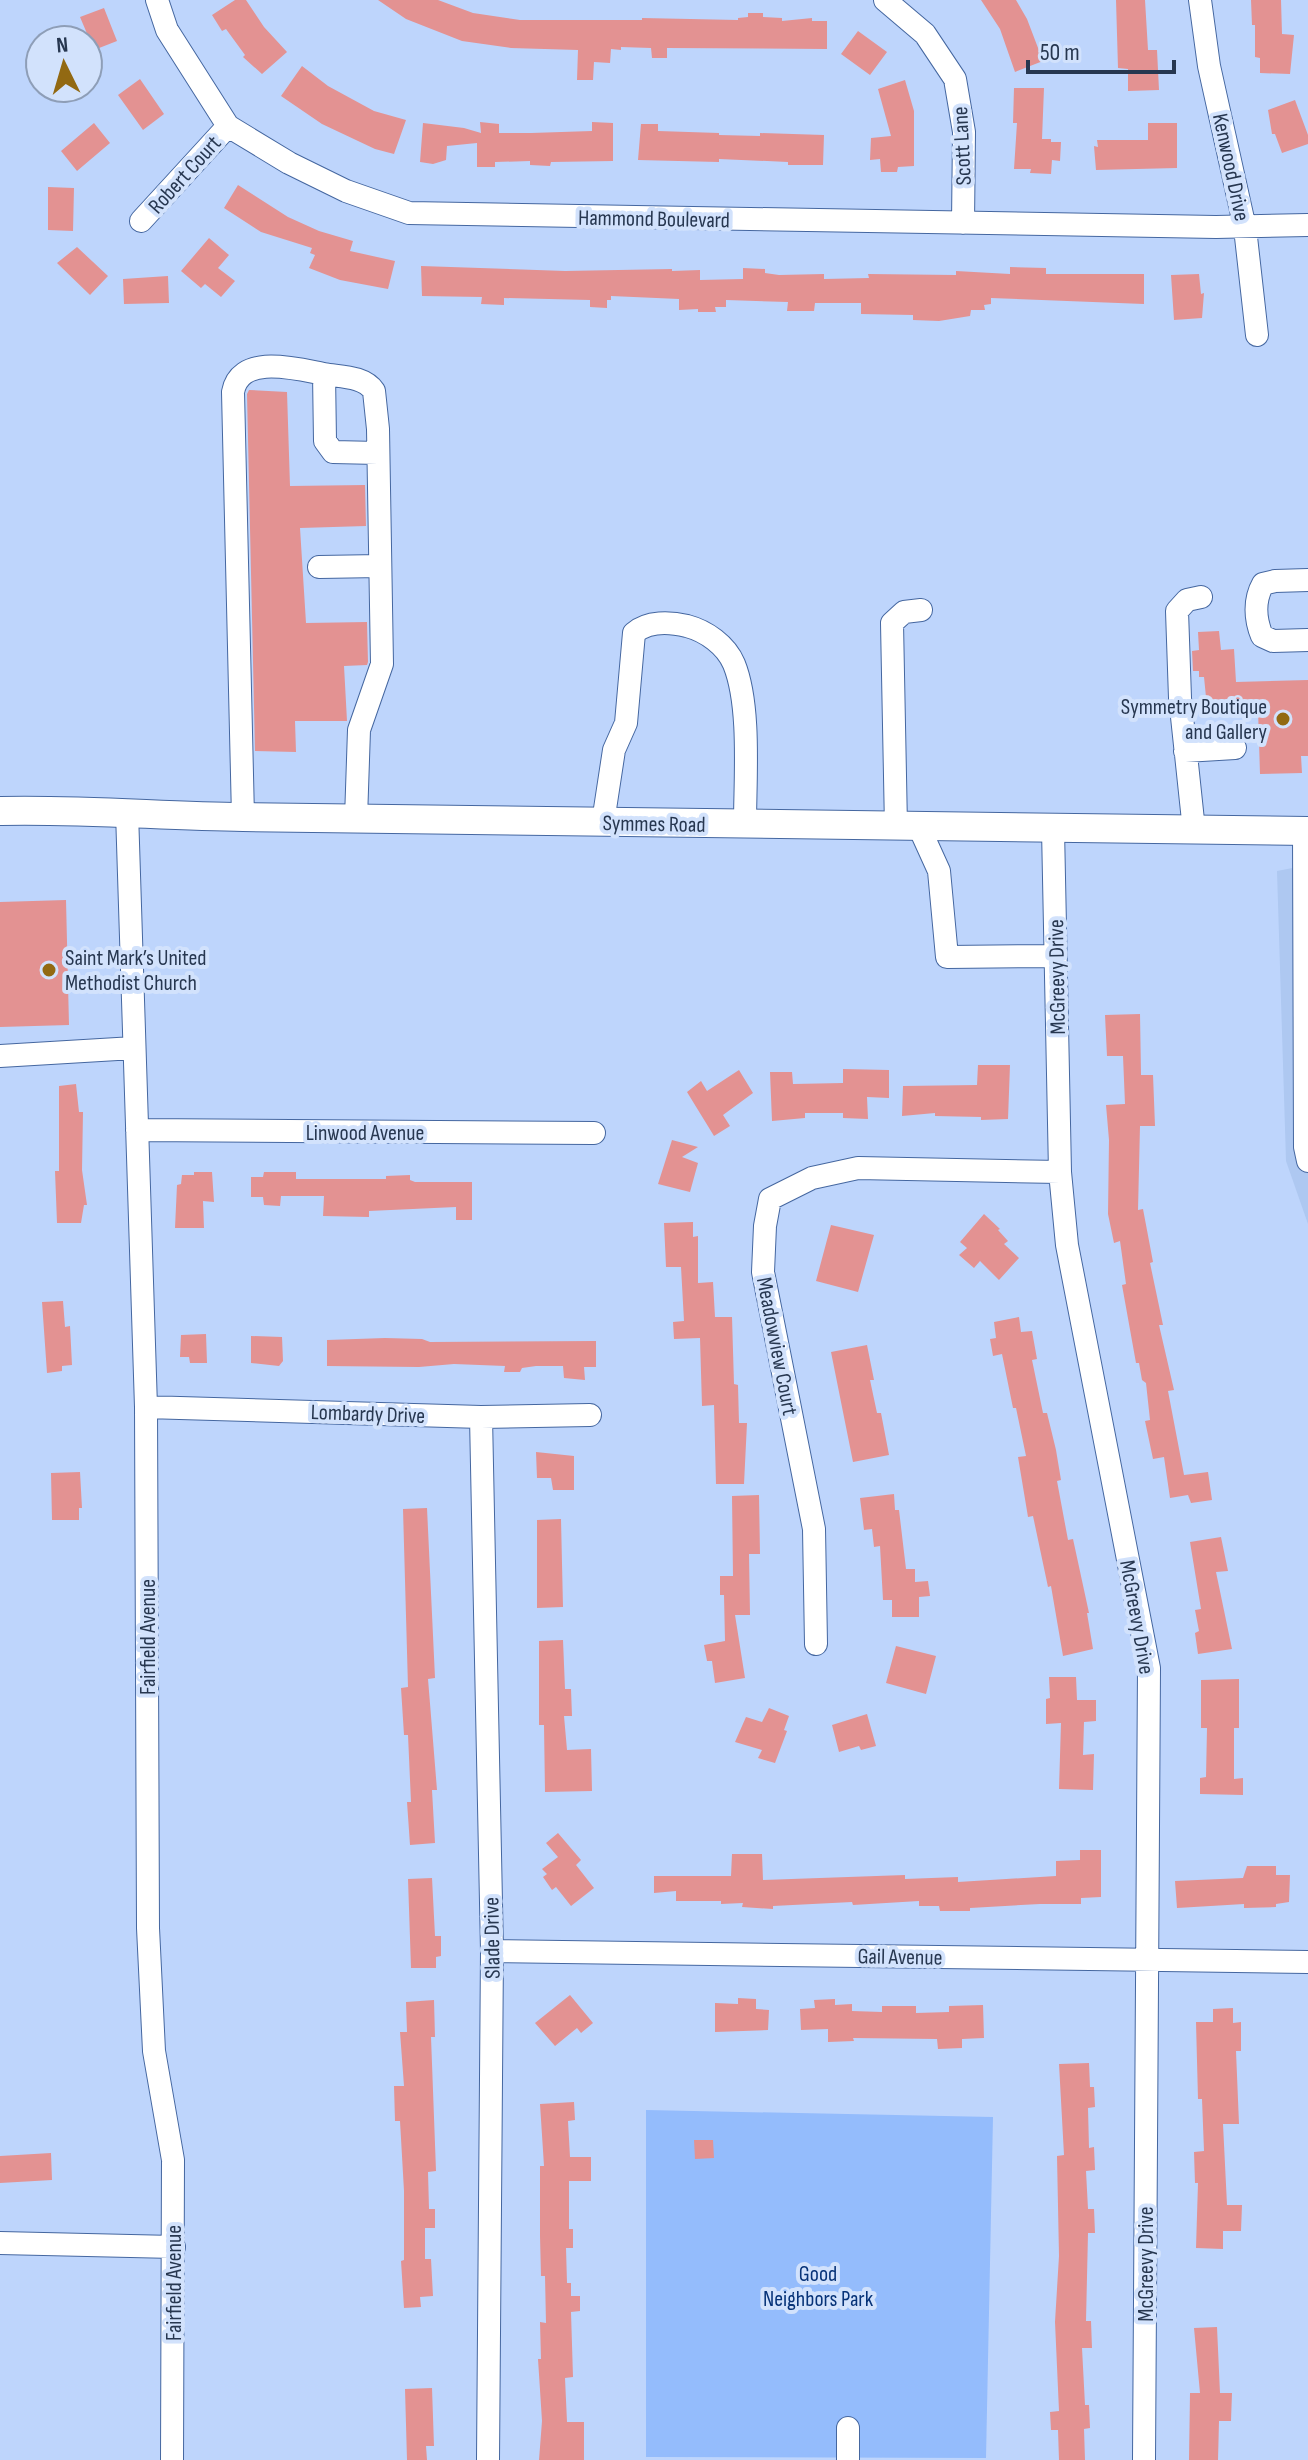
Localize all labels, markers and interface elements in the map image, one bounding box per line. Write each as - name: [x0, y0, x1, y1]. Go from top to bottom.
- north arrow: [24, 24, 104, 104]
- scale bar: [1028, 24, 1174, 74]
- text: N: [55, 32, 69, 60]
- text: 50 m: [1040, 38, 1080, 67]
- street label: Scott Lane: [947, 106, 978, 186]
- street label: Kenwood Drive: [1206, 111, 1255, 224]
- street label: Robert Court: [143, 130, 227, 220]
- street label: Hammond Boulevard: [578, 205, 730, 234]
- place label: Symmetry Boutique and Gallery: [1121, 694, 1267, 746]
- marker: Symmetry Boutique and Gallery: [1274, 710, 1292, 728]
- street label: Symmes Road: [602, 810, 706, 839]
- street label: McGreevy Drive: [1043, 919, 1072, 1035]
- place label: Saint Mark’s United Methodist Church: [65, 945, 206, 997]
- marker: Saint Mark’s United Methodist Church: [40, 961, 58, 979]
- street label: Linwood Avenue: [306, 1120, 424, 1147]
- street label: Meadowview Court: [750, 1275, 803, 1418]
- street label: Lombardy Drive: [310, 1399, 426, 1430]
- street label: McGreevy Drive: [1113, 1558, 1160, 1676]
- street label: Fairfield Avenue: [135, 1579, 162, 1695]
- street label: Slade Drive: [478, 1897, 507, 1979]
- street label: Gail Avenue: [857, 1943, 943, 1972]
- street label: McGreevy Drive: [1133, 2206, 1160, 2322]
- street label: Fairfield Avenue: [161, 2225, 188, 2341]
- park label: Good Neighbors Park: [763, 2261, 874, 2313]

